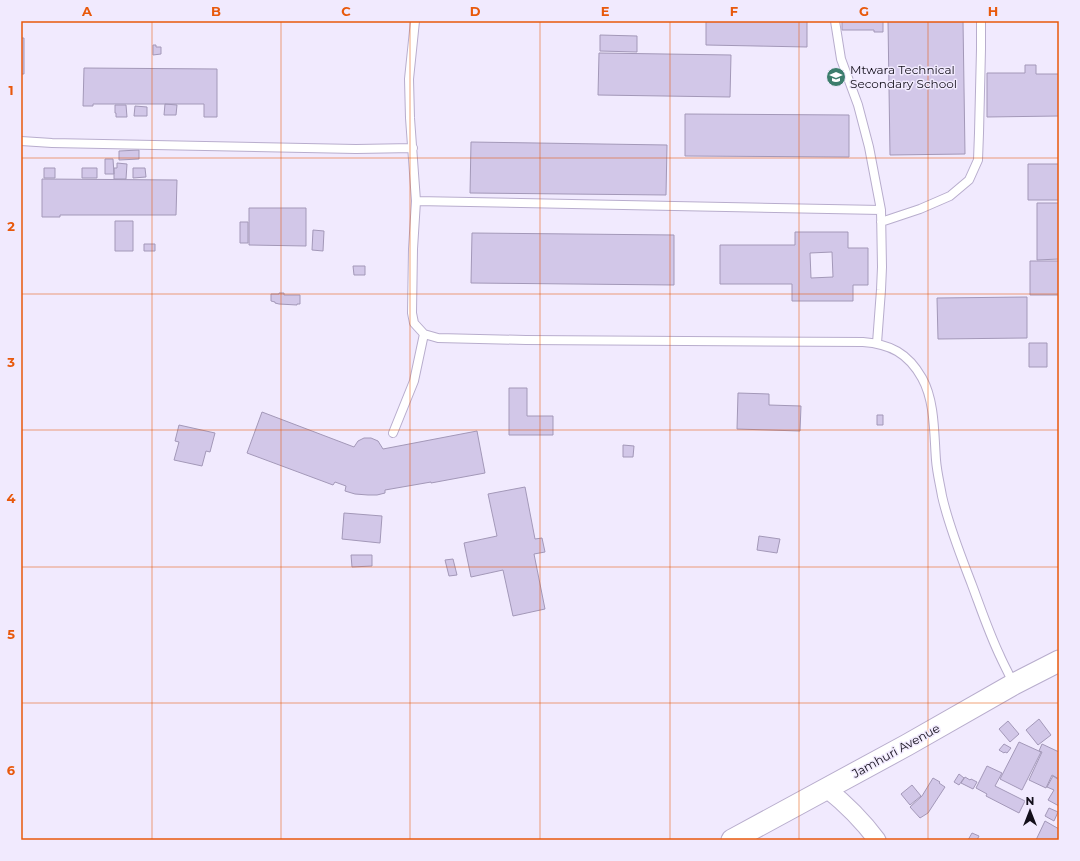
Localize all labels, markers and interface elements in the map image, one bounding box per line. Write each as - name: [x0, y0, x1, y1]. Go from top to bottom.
- text: A: [81, 3, 93, 19]
- text: B: [211, 3, 221, 19]
- text: C: [341, 3, 351, 19]
- text: D: [470, 3, 481, 19]
- text: E: [601, 3, 610, 19]
- text: F: [730, 3, 738, 19]
- text: G: [859, 3, 869, 19]
- text: H: [988, 3, 998, 19]
- place label: Mtwara Technical Secondary School: [850, 62, 957, 91]
- school or university icon: Mtwara Technical Secondary School: [825, 66, 847, 88]
- text: 1: [8, 82, 14, 98]
- text: 2: [7, 218, 15, 234]
- text: 3: [6, 354, 15, 370]
- text: 4: [7, 490, 16, 506]
- text: 5: [7, 626, 15, 642]
- street label: Jamhuri Avenue: [848, 720, 942, 781]
- text: 6: [7, 762, 16, 778]
- north arrow: [1010, 791, 1050, 831]
- text: N: [1026, 794, 1034, 808]

